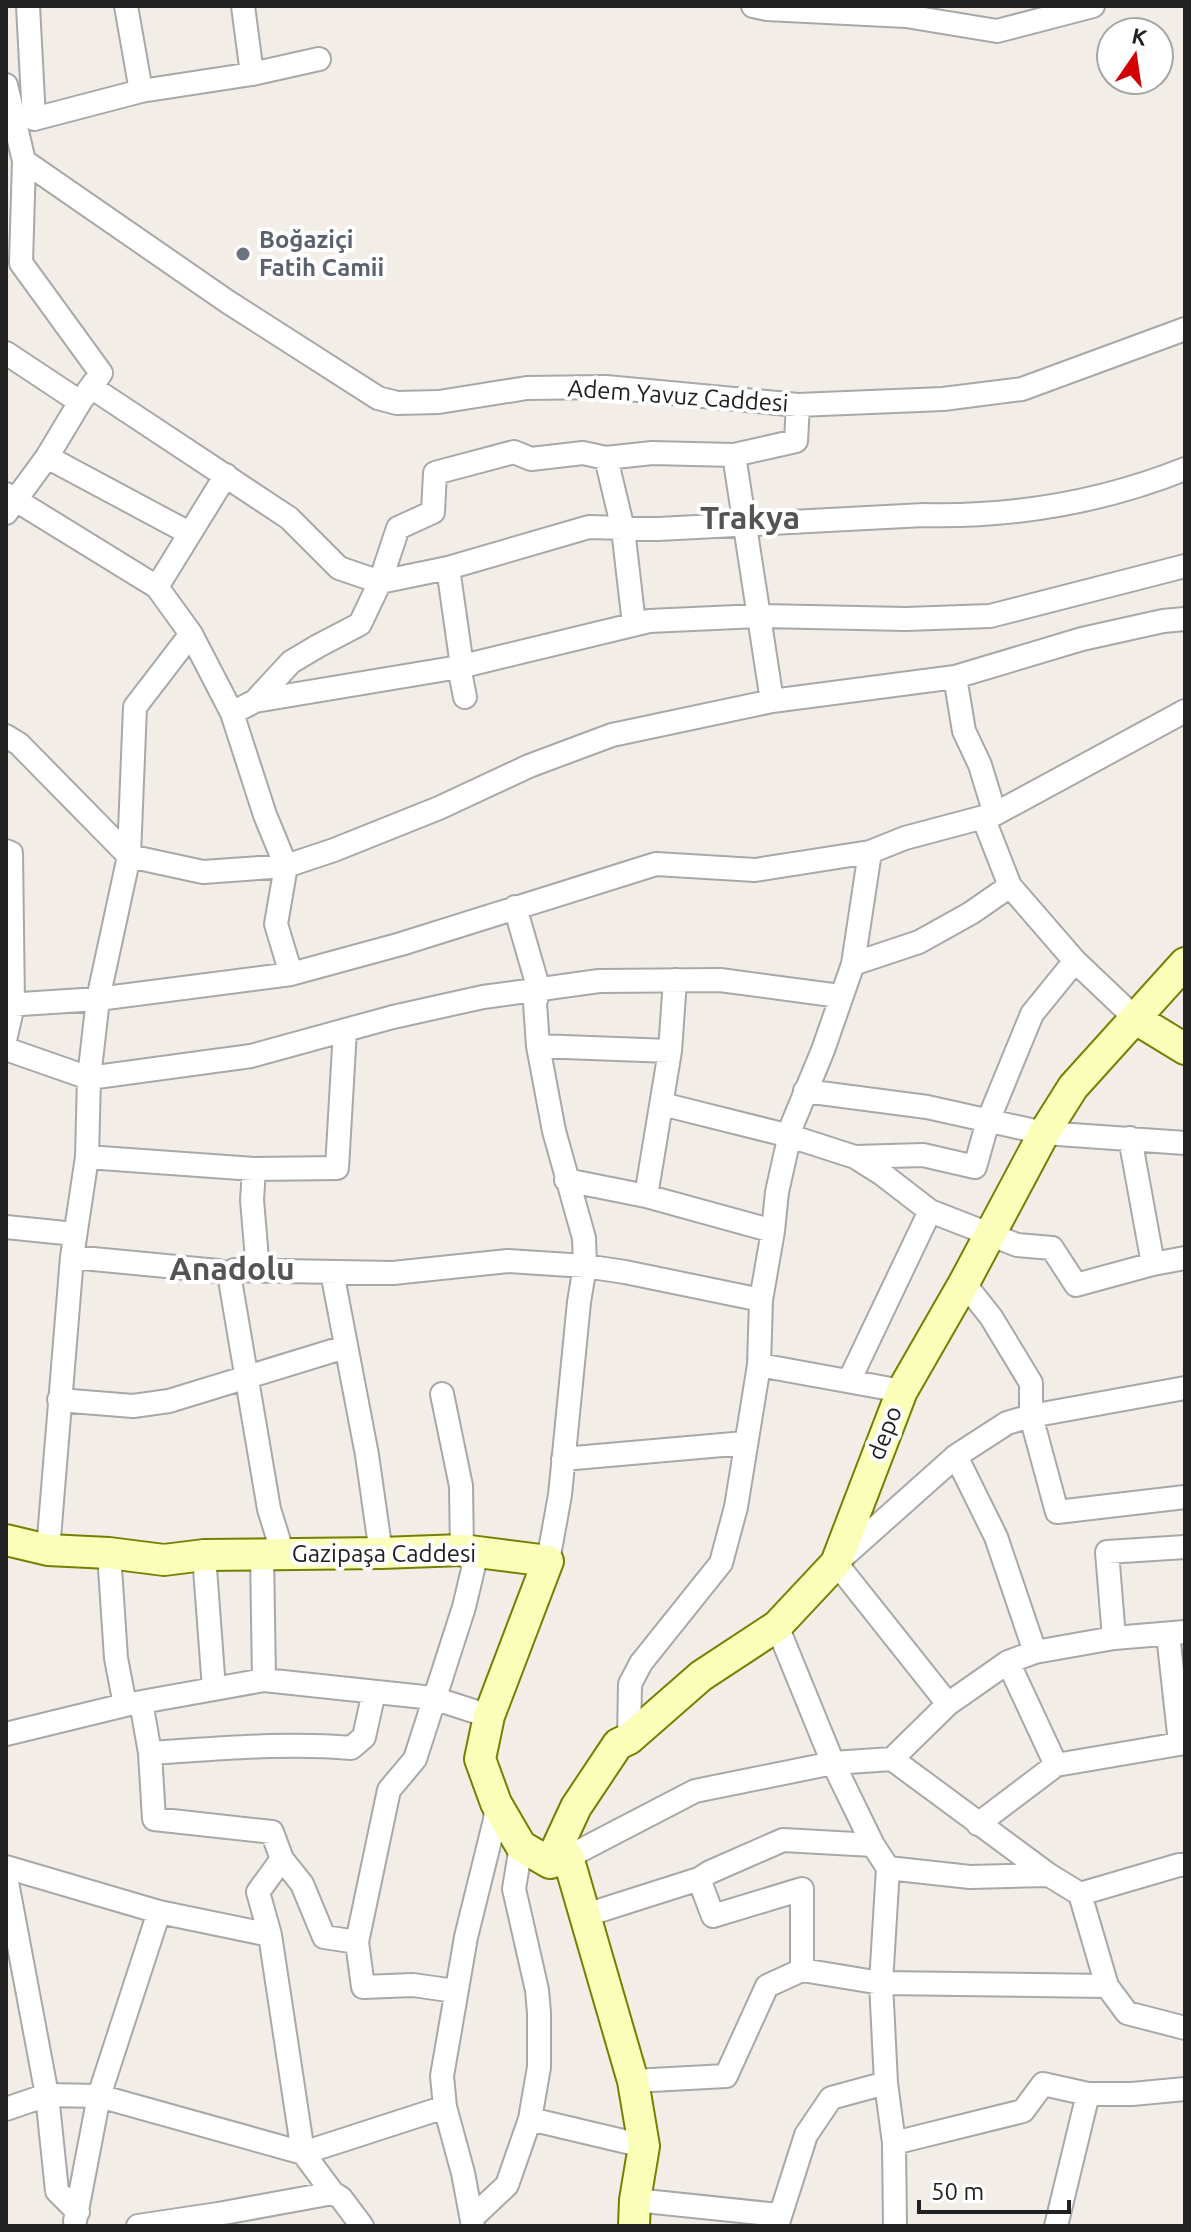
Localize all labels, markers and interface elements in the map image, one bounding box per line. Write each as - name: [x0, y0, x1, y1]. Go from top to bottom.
- north arrow: [1095, 16, 1175, 96]
- text: K: [1130, 22, 1150, 50]
- place label: Boğaziçi Fatih Camii: [259, 226, 384, 281]
- marker: Boğaziçi Fatih Camii: [234, 245, 252, 263]
- street label: Adem Yavuz Caddesi: [567, 374, 789, 417]
- district label: Trakya: [700, 499, 800, 535]
- district label: Anadolu: [169, 1250, 295, 1286]
- street label: depo: [862, 1402, 907, 1464]
- street label: Gazipaşa Caddesi: [292, 1540, 476, 1567]
- scale bar: [919, 2164, 1069, 2214]
- text: 50 m: [931, 2178, 984, 2205]

